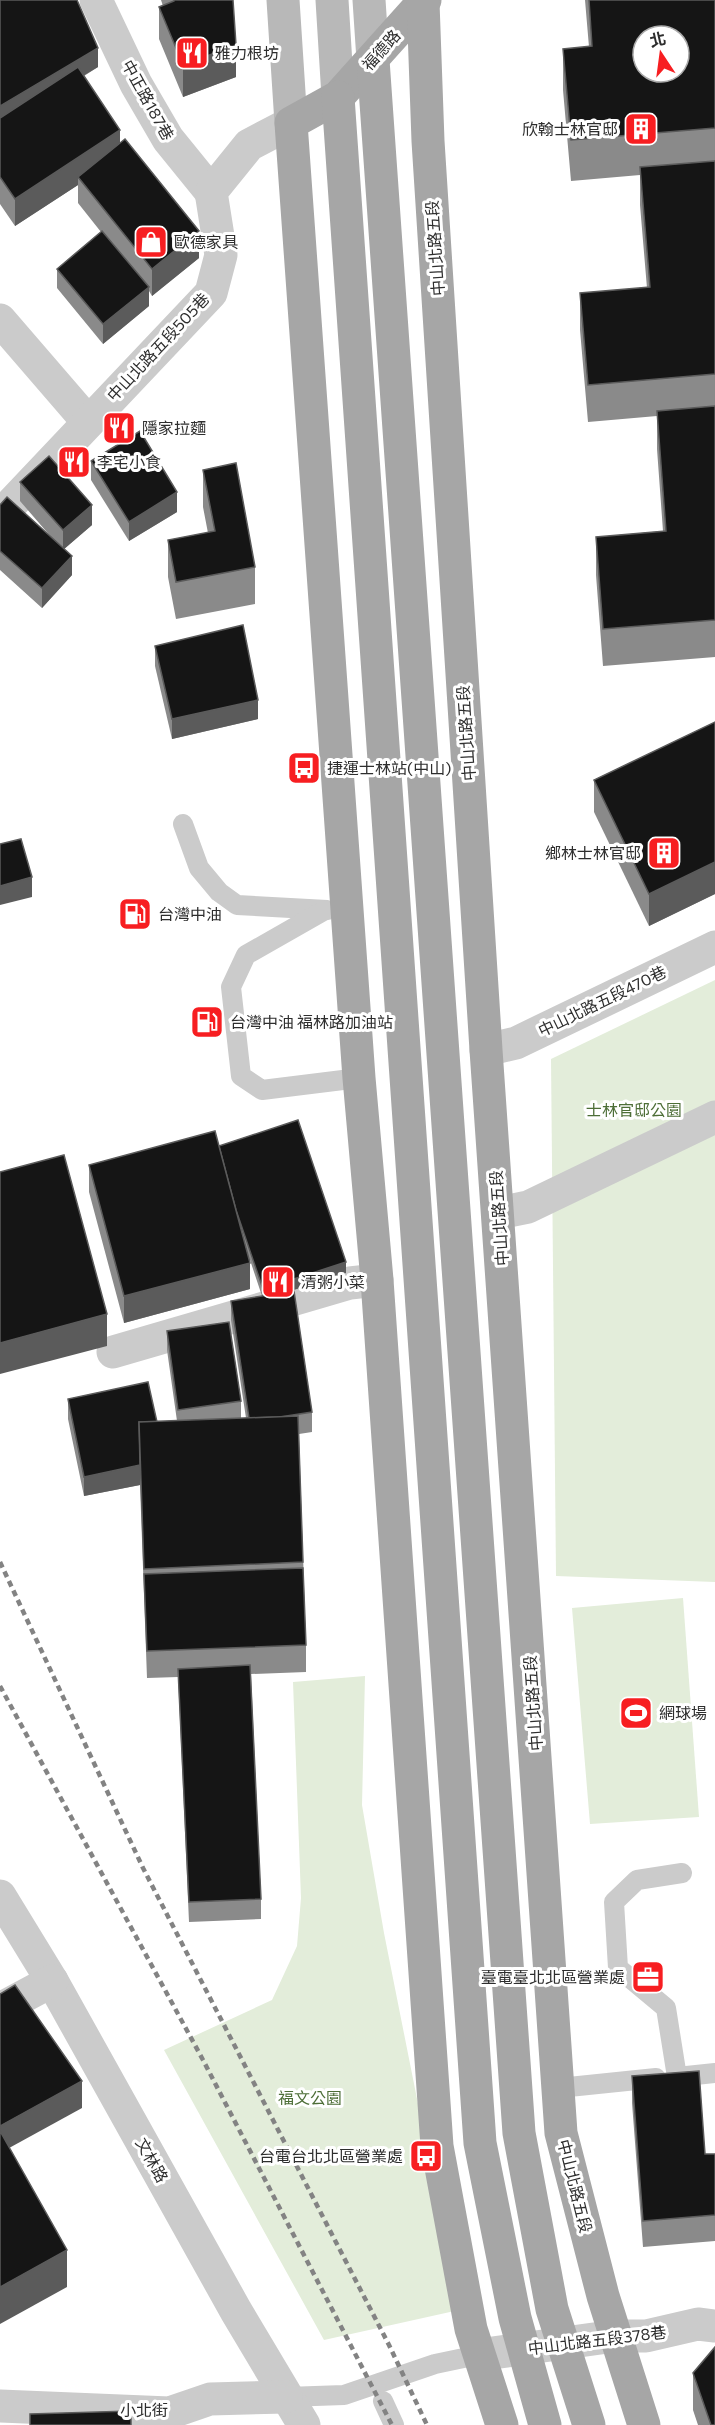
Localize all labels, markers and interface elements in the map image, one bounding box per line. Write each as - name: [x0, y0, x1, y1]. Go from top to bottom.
- north arrow: [631, 24, 691, 84]
- street label: 福德路: [358, 25, 404, 74]
- text: 北: [648, 28, 667, 50]
- restaurant icon: 雅力根坊: [174, 35, 210, 71]
- place label: 雅力根坊: [215, 43, 279, 62]
- street label: 中正路187巷: [119, 56, 178, 143]
- building icon: 欣翰士林官邸: [623, 111, 659, 147]
- place label: 欣翰士林官邸: [522, 119, 618, 138]
- street label: 中山北路五段: [422, 199, 447, 297]
- shop icon: 歐德家具: [133, 224, 169, 260]
- place label: 歐德家具: [174, 232, 238, 251]
- street label: 中山北路五段505巷: [103, 289, 213, 405]
- restaurant icon: 隱家拉麵: [101, 410, 137, 446]
- place label: 隱家拉麵: [142, 418, 206, 437]
- restaurant icon: 李宅小食: [56, 444, 92, 480]
- place label: 李宅小食: [97, 452, 161, 471]
- street label: 中山北路五段: [453, 684, 478, 782]
- bus stop icon: 捷運士林站(中山): [286, 750, 322, 786]
- place label: 捷運士林站(中山): [327, 758, 451, 777]
- building icon: 鄉林士林官邸: [646, 835, 682, 871]
- place label: 鄉林士林官邸: [545, 843, 641, 862]
- fuel station icon: 台灣中油: [117, 896, 153, 932]
- place label: 台灣中油: [158, 904, 222, 923]
- street label: 中山北路五段470巷: [535, 961, 669, 1040]
- fuel station icon: 台灣中油 福林路加油站: [189, 1004, 225, 1040]
- place label: 台灣中油 福林路加油站: [230, 1012, 393, 1031]
- park label: 士林官邸公園: [586, 1100, 682, 1119]
- street label: 中山北路五段: [486, 1169, 511, 1267]
- restaurant icon: 清粥小菜: [260, 1264, 296, 1300]
- place label: 清粥小菜: [301, 1272, 365, 1291]
- street label: 中山北路五段: [520, 1654, 545, 1752]
- sports icon: 網球場: [618, 1695, 654, 1731]
- place label: 網球場: [659, 1703, 707, 1722]
- office icon: 臺電臺北北區營業處: [630, 1959, 666, 1995]
- place label: 臺電臺北北區營業處: [481, 1967, 625, 1986]
- park label: 福文公園: [278, 2088, 342, 2107]
- street label: 文林路: [132, 2134, 172, 2185]
- street label: 中山北路五段: [555, 2137, 596, 2235]
- bus stop icon: 台電台北北區營業處: [408, 2138, 444, 2174]
- place label: 台電台北北區營業處: [259, 2146, 403, 2165]
- street label: 中山北路五段378巷: [527, 2322, 667, 2357]
- street label: 小北街: [120, 2400, 168, 2419]

